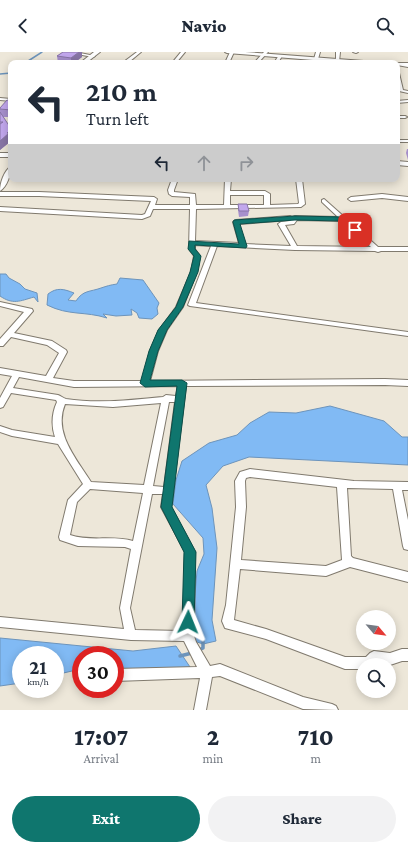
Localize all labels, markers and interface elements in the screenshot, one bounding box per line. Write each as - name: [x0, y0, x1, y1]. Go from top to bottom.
- icon: back: [12, 15, 34, 37]
- icon: search: [374, 15, 396, 37]
- text: Navio: [181, 16, 227, 36]
- icon: left: [20, 76, 72, 128]
- text: 210 m: [86, 76, 157, 107]
- text: Turn left: [86, 109, 149, 129]
- icon: left: [151, 152, 173, 174]
- icon: ahead: [193, 152, 215, 174]
- icon: right: [235, 152, 257, 174]
- pin: [338, 213, 372, 247]
- icon: arrive: [344, 219, 366, 241]
- position arrow: [167, 601, 209, 643]
- north arrow: [356, 610, 396, 650]
- map controls: [356, 610, 396, 698]
- speed limit sign: 30: [72, 646, 124, 698]
- text: 21: [29, 656, 47, 678]
- button: search: [356, 658, 396, 698]
- text: km/h: [27, 676, 49, 687]
- text: 17:07: [74, 723, 128, 750]
- text: 2: [207, 723, 219, 750]
- text: 710: [298, 723, 334, 750]
- text: Arrival: [84, 751, 119, 766]
- text: min: [203, 751, 223, 766]
- text: m: [310, 751, 321, 766]
- button: Exit: [12, 796, 200, 842]
- button: Share: [208, 796, 396, 842]

